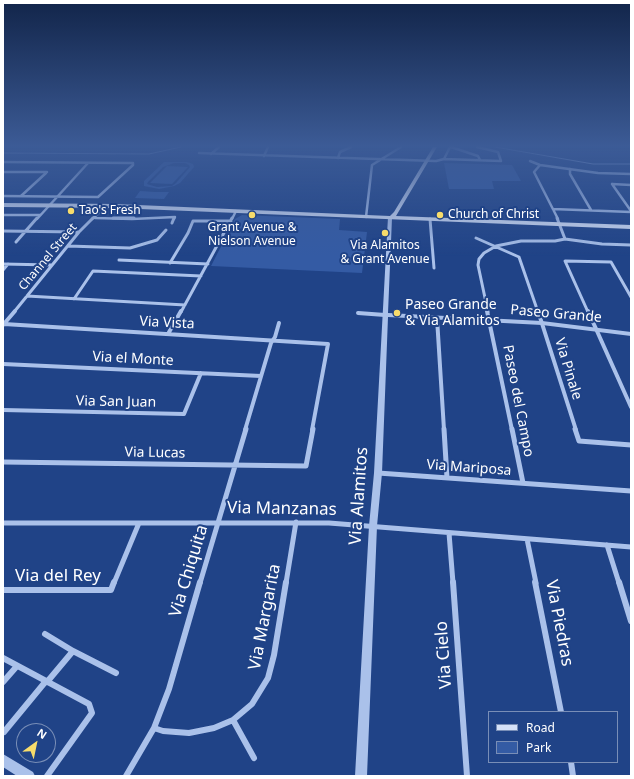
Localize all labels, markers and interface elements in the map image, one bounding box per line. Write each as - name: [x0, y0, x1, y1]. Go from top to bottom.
- place label: Tao's Fresh: [79, 204, 141, 218]
- marker: Tao's Fresh: [66, 206, 76, 216]
- place label: Church of Christ: [448, 208, 539, 222]
- marker: Grant Avenue & Nielson Avenue: [247, 210, 257, 220]
- marker: Church of Christ: [435, 210, 445, 220]
- street label: Channel Street: [16, 221, 80, 293]
- place label: Grant Avenue & Nielson Avenue: [207, 221, 297, 249]
- marker: Via Alamitos & Grant Avenue: [380, 228, 390, 238]
- place label: Via Alamitos & Grant Avenue: [340, 239, 430, 267]
- place label: Paseo Grande & Via Alamitos: [405, 297, 500, 330]
- street label: Paseo Grande: [510, 302, 602, 326]
- marker: Paseo Grande & Via Alamitos: [392, 308, 402, 318]
- street label: Via Vista: [139, 313, 195, 333]
- street label: Via Pinale: [551, 336, 585, 402]
- street label: Paseo del Campo: [499, 344, 537, 458]
- street label: Via el Monte: [92, 348, 174, 370]
- street label: Via San Juan: [76, 393, 156, 411]
- street label: Via Lucas: [124, 444, 186, 462]
- street label: Via Alamitos: [345, 446, 373, 546]
- street label: Via Mariposa: [426, 457, 512, 479]
- street label: Via Manzanas: [227, 498, 337, 520]
- street label: Via Chiquita: [165, 522, 213, 620]
- street label: Via Margarita: [245, 562, 285, 672]
- street label: Via del Rey: [15, 566, 101, 586]
- street label: Via Piedras: [541, 578, 577, 668]
- street label: Via Cielo: [431, 620, 457, 690]
- legend: [488, 711, 618, 763]
- text: Road: [526, 719, 555, 736]
- north arrow: [16, 723, 56, 763]
- text: N: [34, 725, 50, 742]
- text: Park: [526, 739, 551, 756]

